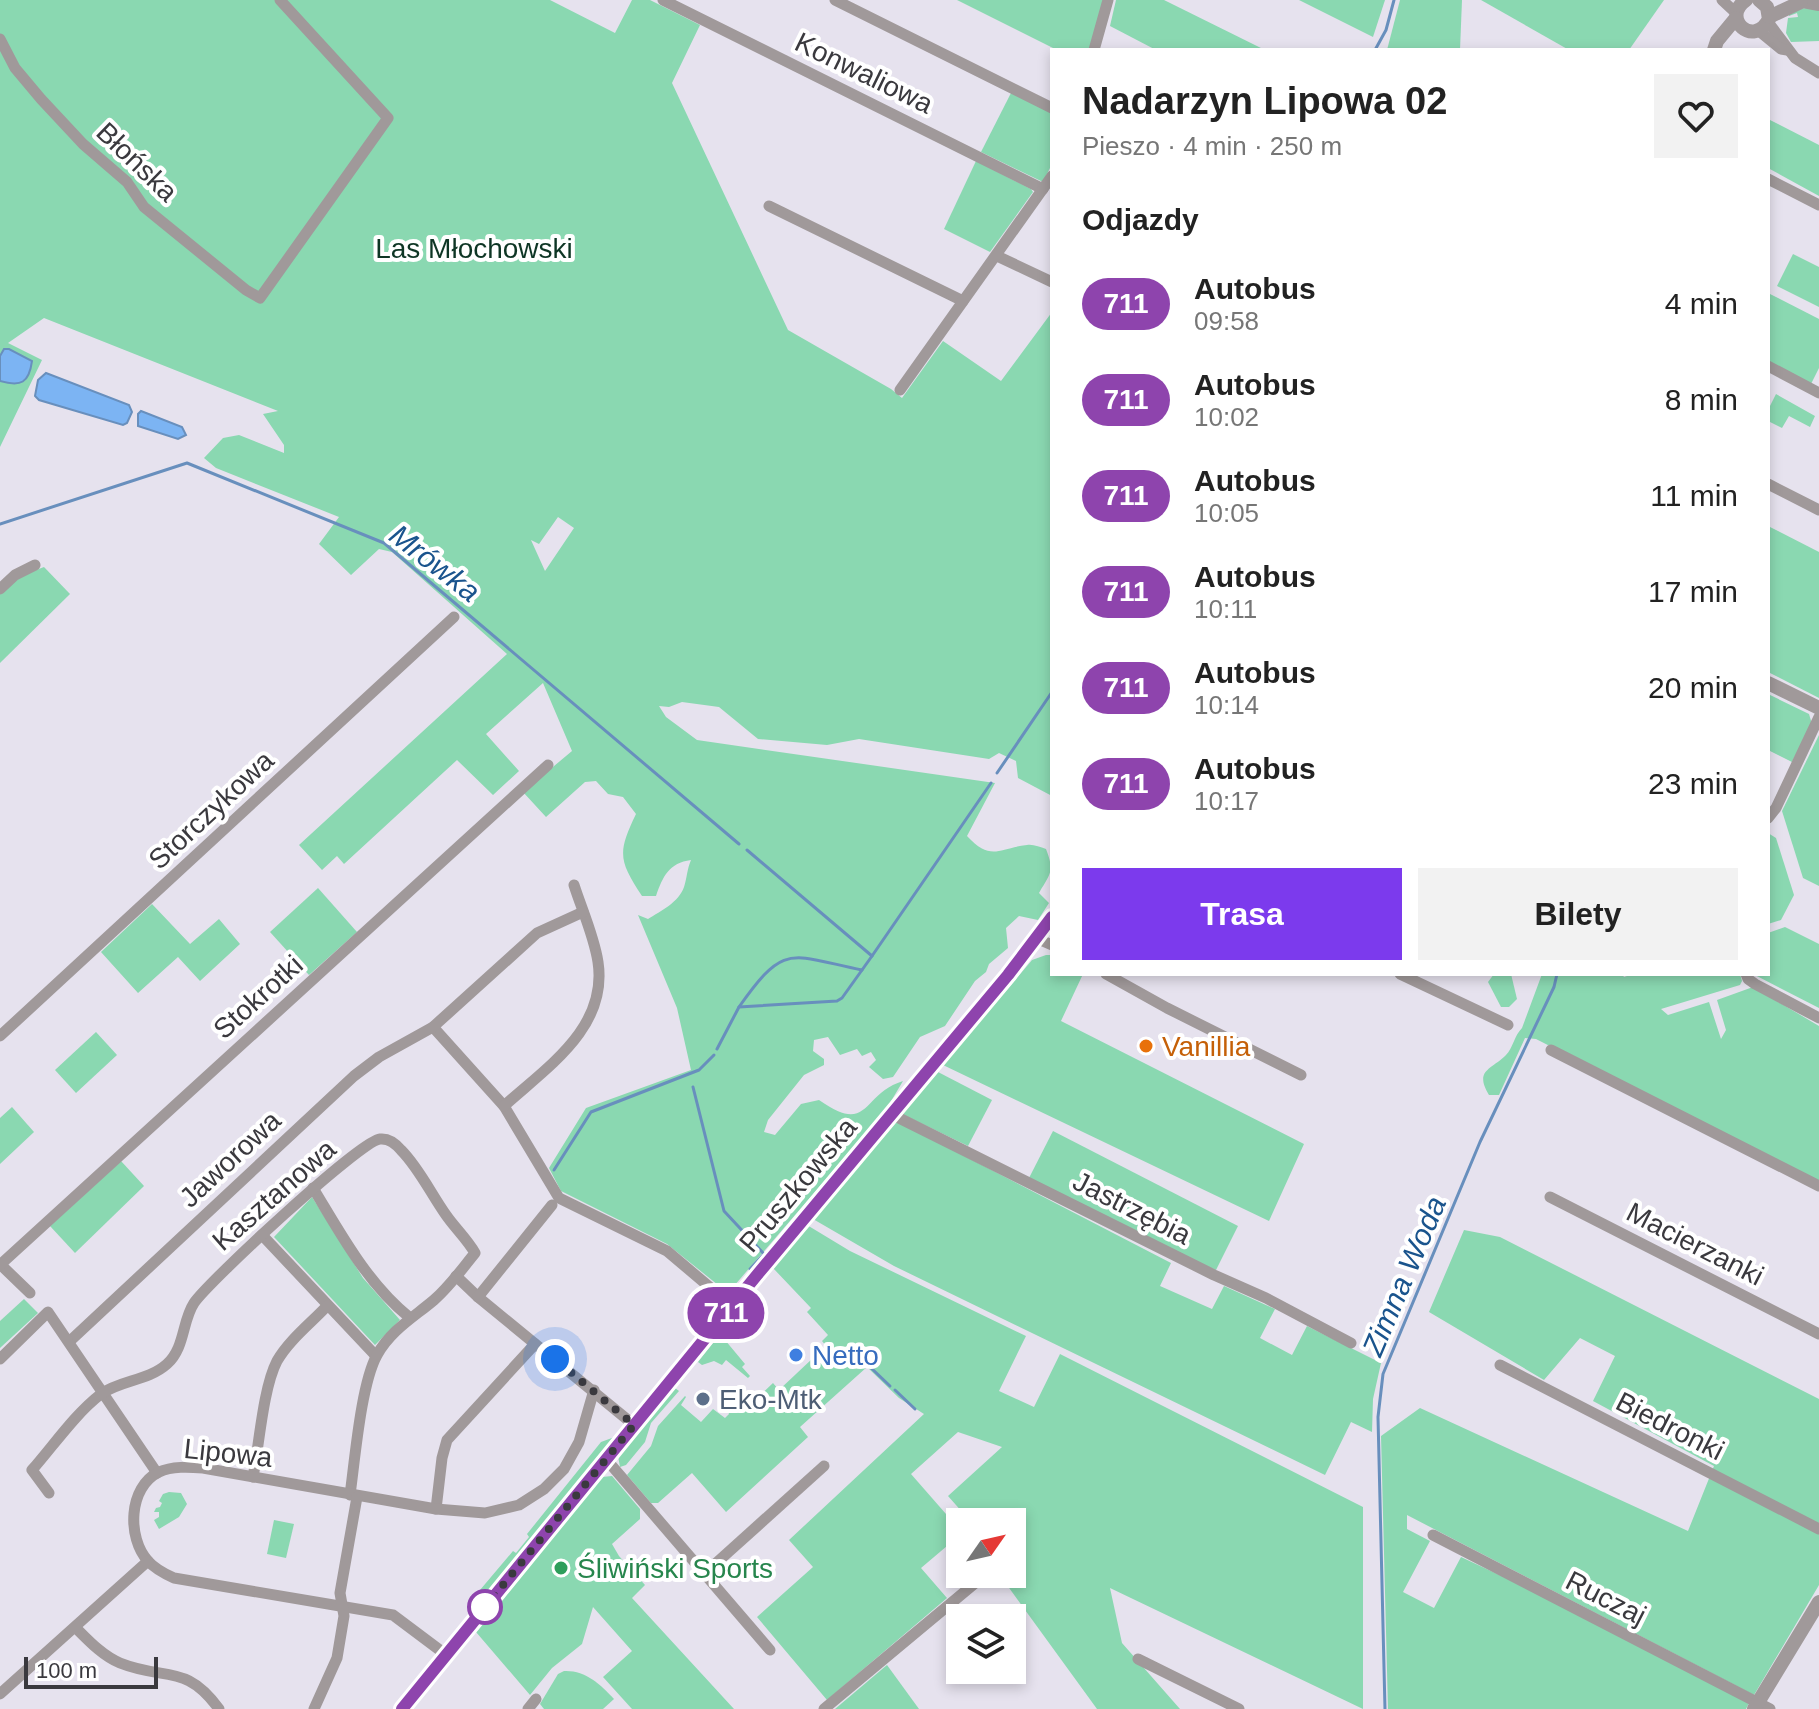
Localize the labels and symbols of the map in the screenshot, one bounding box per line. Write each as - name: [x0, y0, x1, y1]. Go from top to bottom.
- street label: Konwaliowa: [790, 26, 938, 120]
- street label: Błońska: [90, 116, 184, 208]
- park label: Las Młochowski: [375, 233, 573, 264]
- water label: Mrówka: [383, 518, 487, 608]
- street label: Storczykowa: [142, 744, 280, 875]
- street label: Stokrotki: [207, 949, 309, 1045]
- place label: Vanillia: [1162, 1031, 1251, 1062]
- marker: Vanillia: [1137, 1037, 1155, 1055]
- street label: Jaworowa: [173, 1104, 287, 1213]
- street label: Pruszkowska: [733, 1112, 863, 1258]
- street label: Kasztanowa: [206, 1133, 342, 1257]
- street label: Jastrzębia: [1068, 1165, 1196, 1251]
- water label: Zimna Woda: [1355, 1191, 1452, 1362]
- street label: Macierzanki: [1621, 1196, 1769, 1292]
- line badge: 711: [680, 1287, 772, 1339]
- your location: [535, 1339, 575, 1379]
- place label: Netto: [812, 1340, 879, 1371]
- marker: Netto: [787, 1346, 805, 1364]
- place label: Eko-Mtk: [719, 1384, 823, 1415]
- street label: Biedronki: [1611, 1386, 1729, 1466]
- marker: Eko-Mtk: [694, 1390, 712, 1408]
- street label: Lipowa: [182, 1433, 274, 1473]
- north arrow: [946, 1508, 1026, 1588]
- place label: Śliwiński Sports: [577, 1552, 773, 1584]
- marker: Śliwiński Sports: [552, 1559, 570, 1577]
- street label: Ruczaj: [1561, 1565, 1651, 1631]
- unlabelled marker: [468, 1590, 502, 1624]
- scale bar: [24, 1653, 158, 1689]

